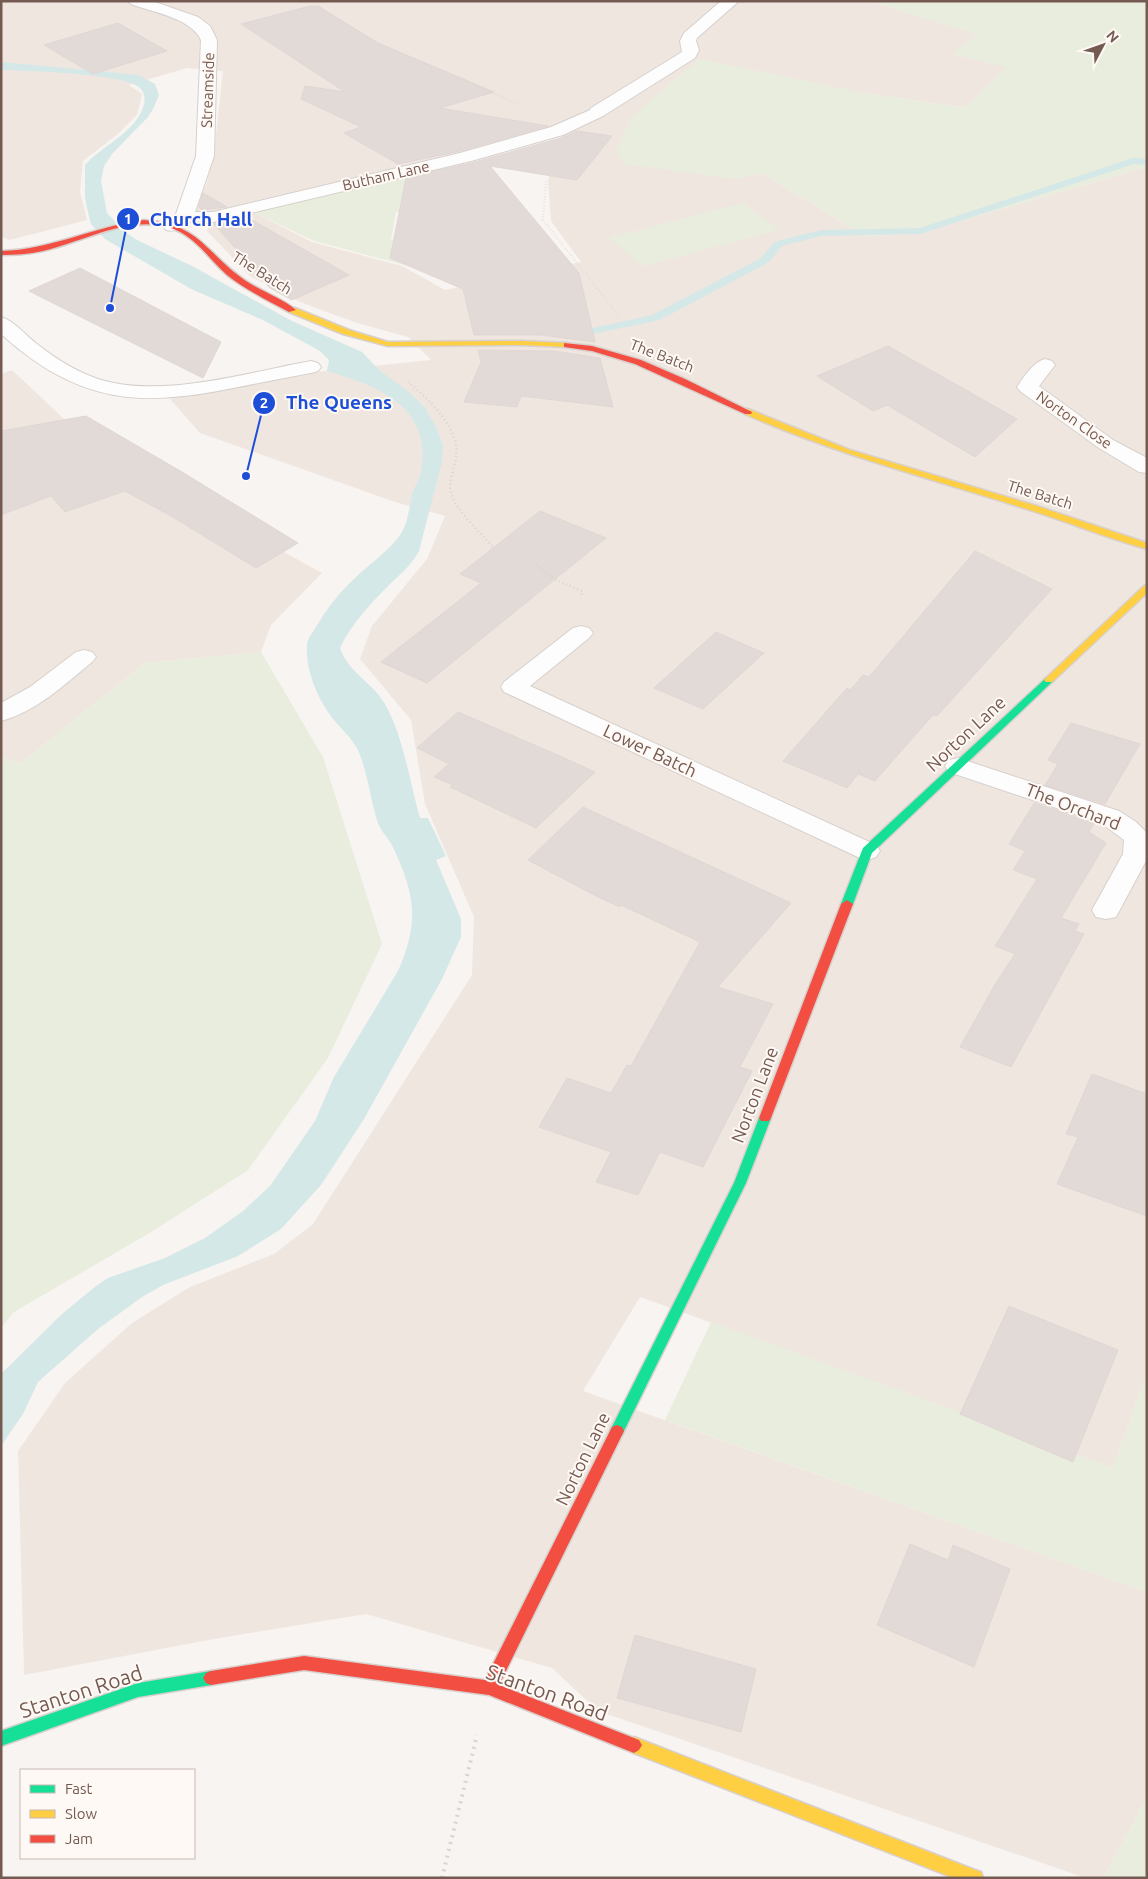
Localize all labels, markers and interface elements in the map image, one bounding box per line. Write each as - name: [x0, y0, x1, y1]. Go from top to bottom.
- north arrow: [1078, 20, 1128, 70]
- text: N: [1103, 27, 1122, 46]
- street label: Streamside: [198, 52, 217, 128]
- street label: Butham Lane: [341, 157, 431, 194]
- callout: Church Hall: [115, 202, 263, 236]
- text: Church Hall: [150, 208, 253, 230]
- text: 1: [124, 210, 132, 227]
- street label: The Batch: [229, 248, 295, 298]
- street label: The Batch: [628, 336, 697, 376]
- callout: The Queens: [251, 386, 402, 420]
- street label: Norton Close: [1033, 387, 1115, 452]
- text: The Queens: [286, 391, 392, 413]
- text: 2: [260, 394, 268, 411]
- street label: The Batch: [1005, 477, 1075, 512]
- street label: Norton Lane: [922, 692, 1009, 775]
- street label: Lower Batch: [600, 720, 700, 780]
- street label: The Orchard: [1023, 779, 1124, 833]
- street label: Norton Lane: [727, 1044, 781, 1145]
- street label: Norton Lane: [551, 1409, 613, 1508]
- street label: Stanton Road: [483, 1659, 611, 1725]
- street label: Stanton Road: [16, 1660, 145, 1722]
- legend: [20, 1769, 195, 1859]
- text: Fast: [65, 1780, 93, 1797]
- text: Slow: [65, 1805, 98, 1822]
- text: Jam: [65, 1830, 93, 1847]

